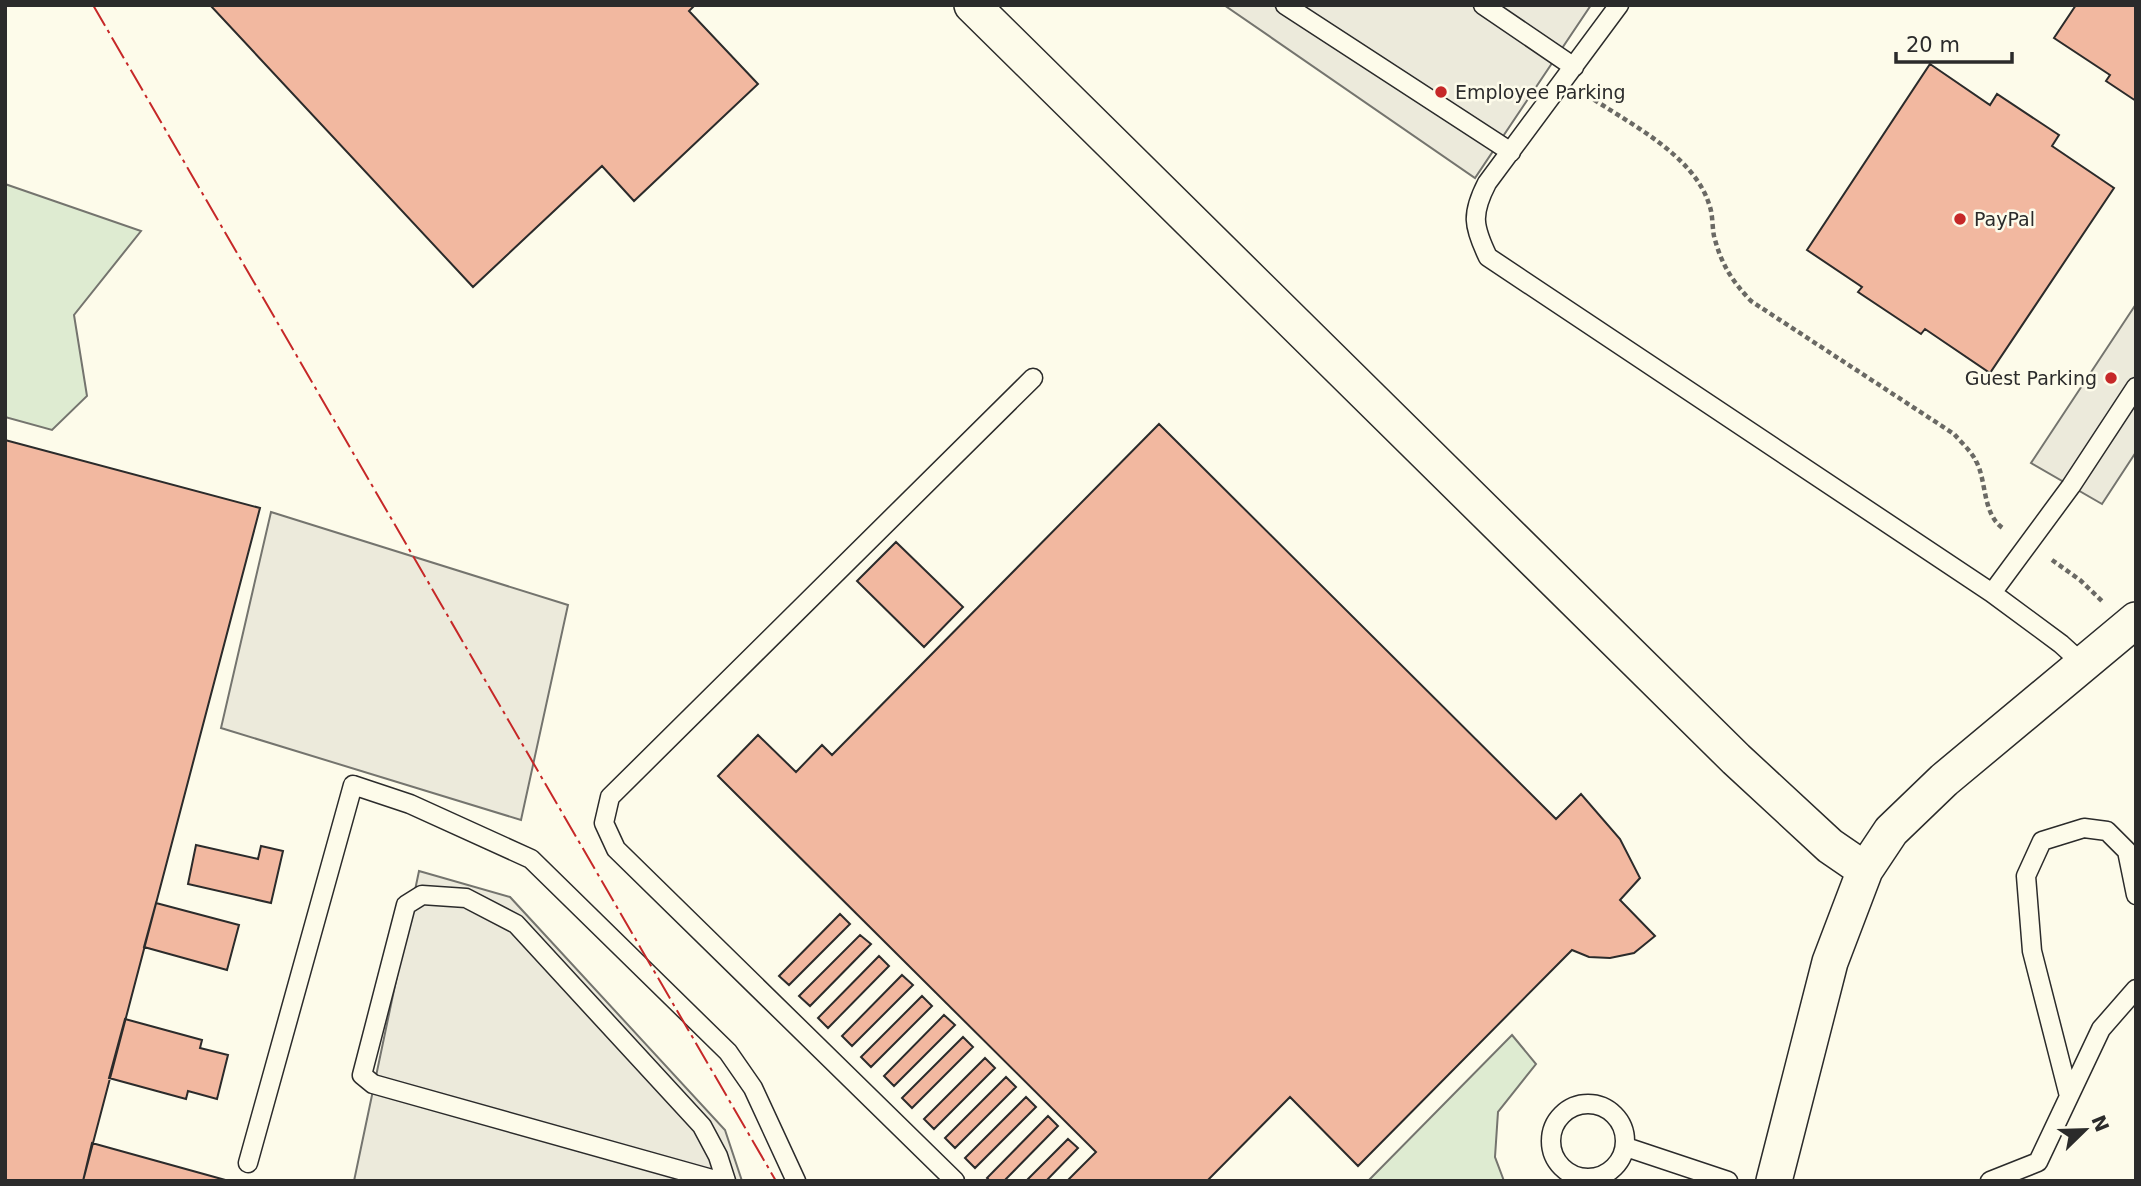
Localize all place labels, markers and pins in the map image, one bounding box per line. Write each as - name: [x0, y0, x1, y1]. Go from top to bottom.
- place label: Employee Parking: [1455, 81, 1626, 103]
- marker: Employee Parking: [1433, 84, 1449, 100]
- place label: PayPal: [1974, 208, 2035, 230]
- marker: PayPal: [1952, 211, 1968, 227]
- place label: Guest Parking: [1965, 367, 2097, 389]
- marker: Guest Parking: [2103, 370, 2119, 386]

